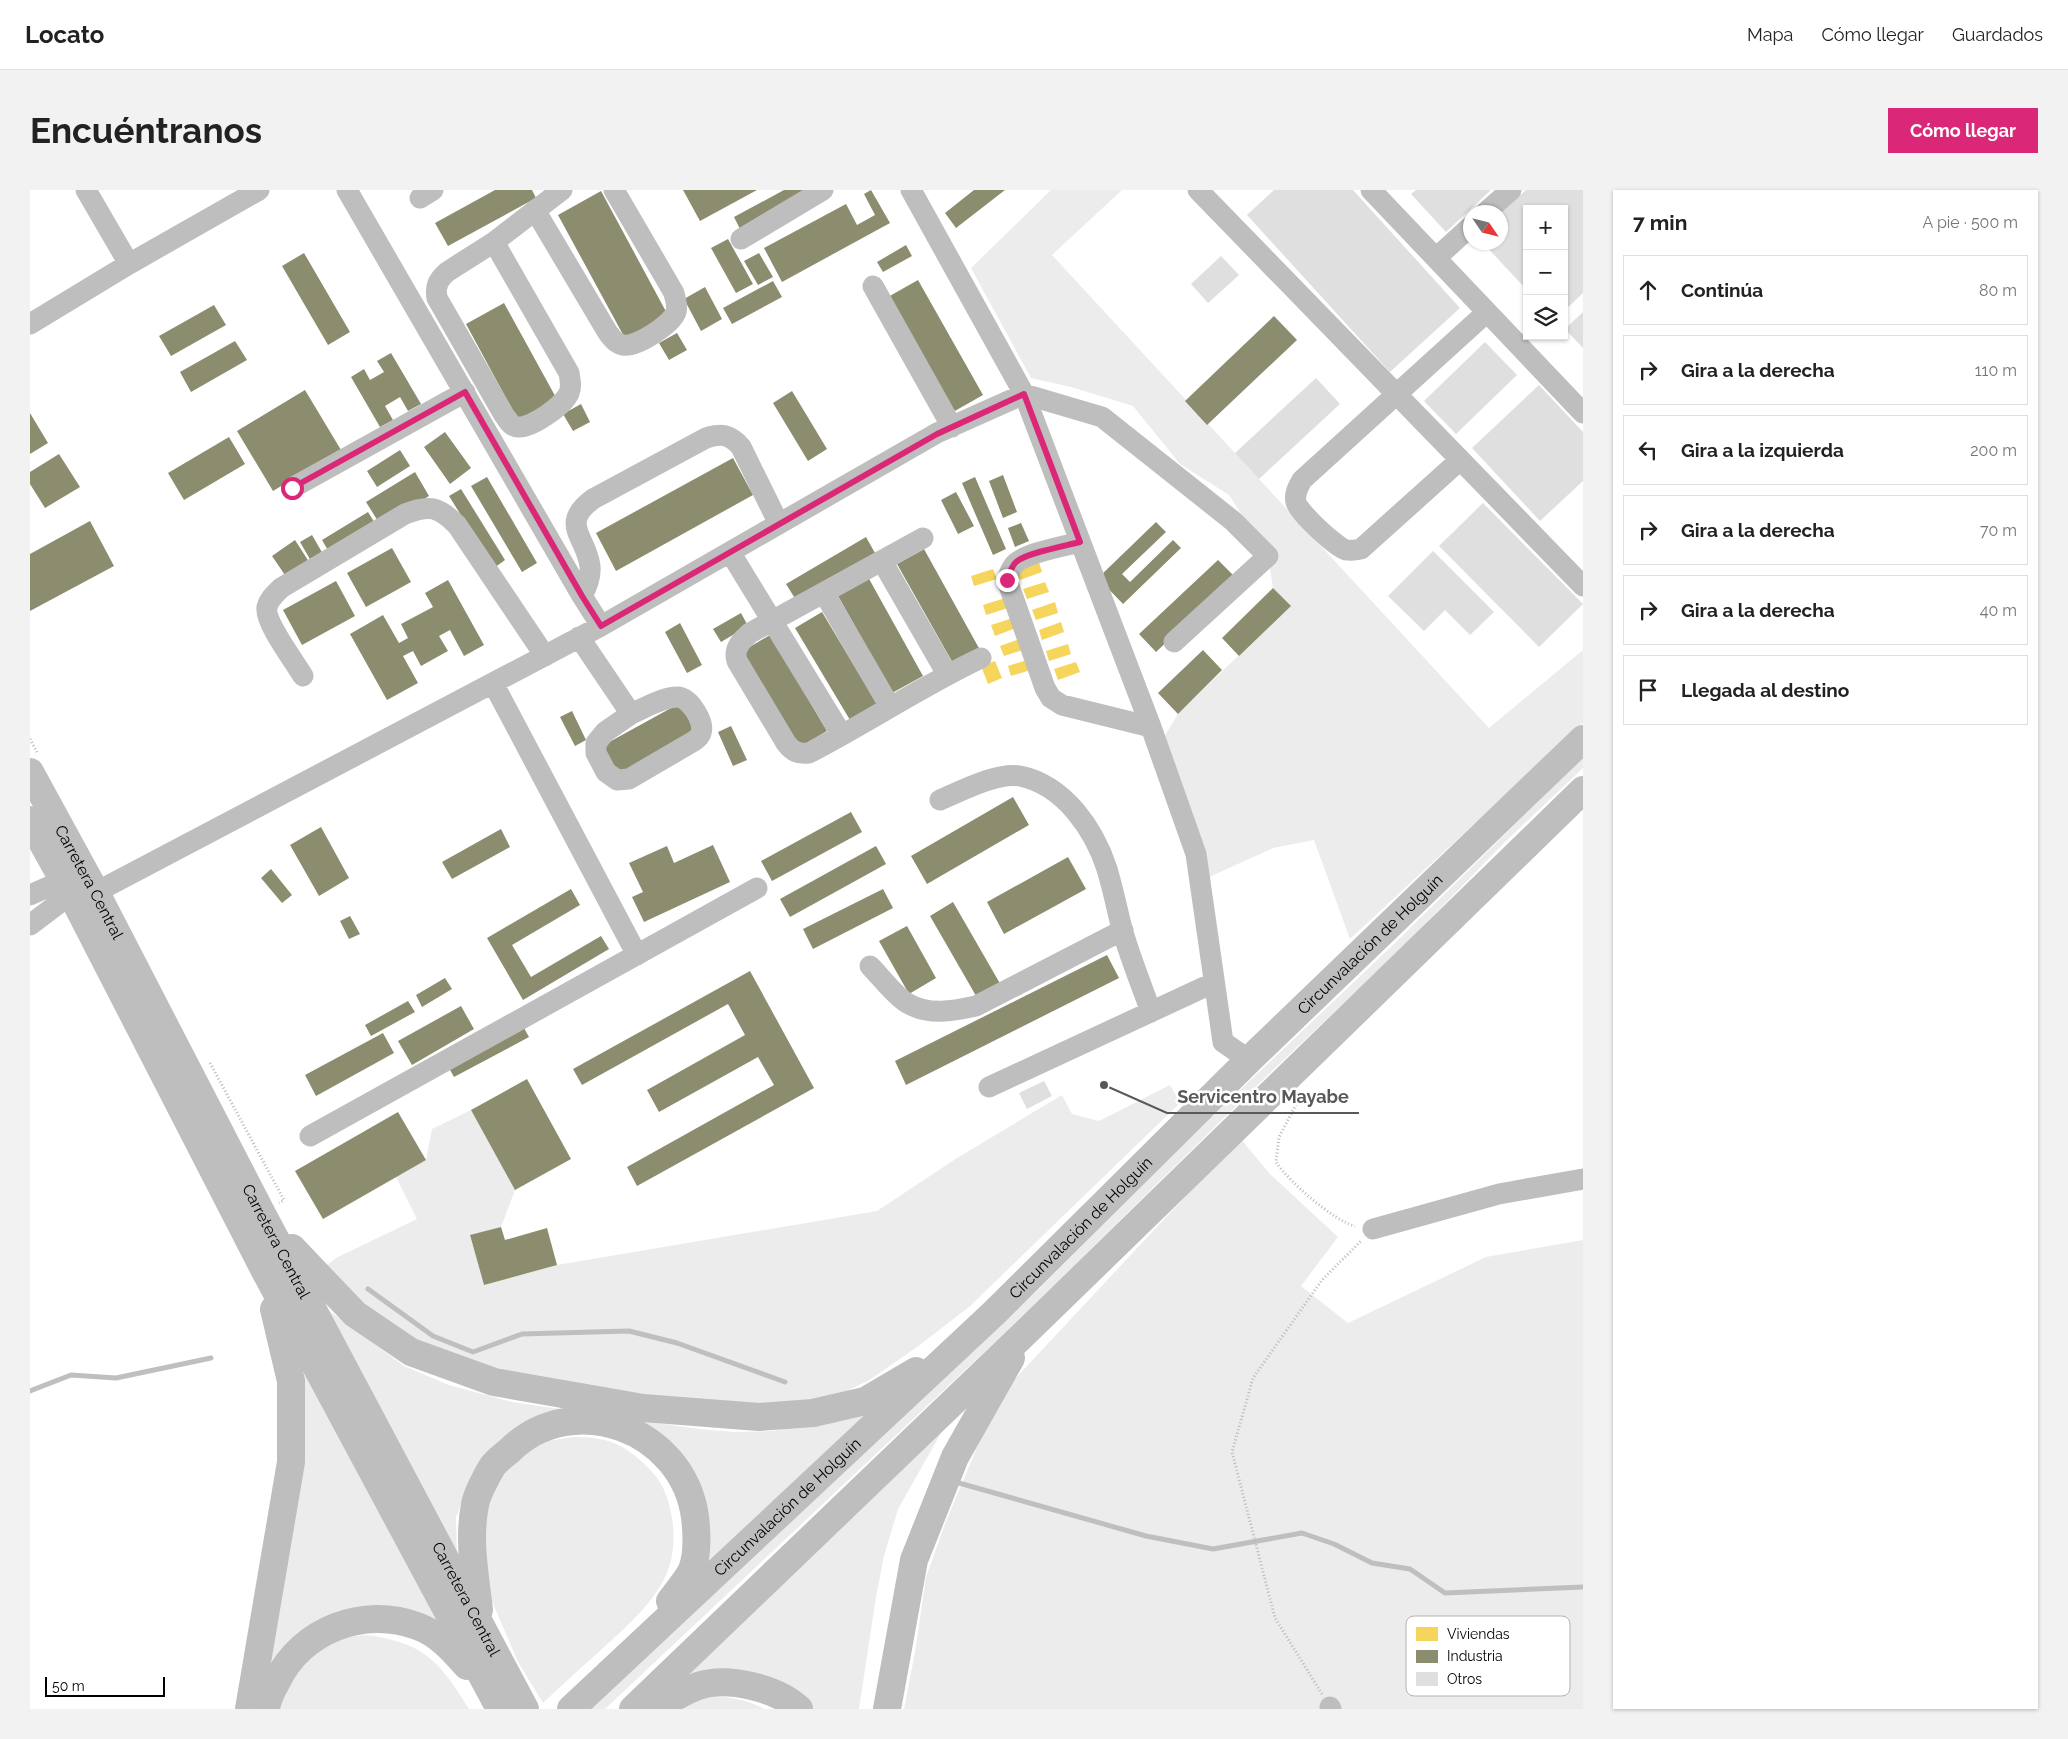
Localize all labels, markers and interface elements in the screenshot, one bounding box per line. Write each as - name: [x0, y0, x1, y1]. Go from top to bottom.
- text: Locato: [25, 20, 104, 49]
- text: Mapa: [1747, 24, 1793, 45]
- text: Cómo llegar: [1821, 24, 1924, 45]
- text: Guardados: [1952, 24, 2043, 45]
- button: Cómo llegar: [1888, 108, 2038, 153]
- text: Encuéntranos: [30, 110, 262, 151]
- north arrow: [1463, 205, 1508, 250]
- map controls: [1523, 205, 1568, 340]
- button: +: [1523, 205, 1568, 250]
- text: 7 min: [1633, 210, 1687, 235]
- text: A pie · 500 m: [1923, 213, 2018, 232]
- button: −: [1523, 250, 1568, 295]
- icon: ahead: [1634, 276, 1662, 304]
- text: Continúa: [1681, 279, 1763, 301]
- text: 80 m: [1979, 281, 2017, 300]
- button: layers: [1523, 295, 1568, 340]
- icon: right: [1634, 356, 1662, 384]
- text: Gira a la derecha: [1681, 359, 1835, 381]
- text: 110 m: [1975, 361, 2017, 380]
- icon: left: [1634, 436, 1662, 464]
- text: Gira a la izquierda: [1681, 439, 1844, 461]
- text: 200 m: [1970, 441, 2017, 460]
- route start: [281, 477, 304, 500]
- icon: right: [1634, 516, 1662, 544]
- text: Gira a la derecha: [1681, 519, 1835, 541]
- text: 70 m: [1980, 521, 2017, 540]
- route end: [996, 569, 1019, 592]
- icon: right: [1634, 596, 1662, 624]
- text: Gira a la derecha: [1681, 599, 1835, 621]
- text: 40 m: [1980, 601, 2017, 620]
- icon: arrive: [1634, 676, 1662, 704]
- text: Llegada al destino: [1681, 679, 1849, 701]
- street label: Carretera Central: [51, 822, 128, 943]
- street label: Circunvalación de Holguín: [1293, 870, 1446, 1018]
- callout: Servicentro Mayabe: [1167, 1080, 1359, 1113]
- text: Servicentro Mayabe: [1177, 1086, 1349, 1107]
- street label: Circunvalación de Holguín: [1005, 1152, 1156, 1302]
- street label: Carretera Central: [239, 1181, 315, 1302]
- street label: Circunvalación de Holguín: [710, 1433, 864, 1580]
- street label: Carretera Central: [428, 1538, 505, 1660]
- legend: [1406, 1616, 1570, 1696]
- text: Viviendas: [1447, 1626, 1510, 1642]
- text: Industria: [1447, 1648, 1503, 1664]
- text: Otros: [1447, 1671, 1482, 1687]
- scale bar: [45, 1674, 165, 1697]
- text: 50 m: [52, 1678, 85, 1694]

